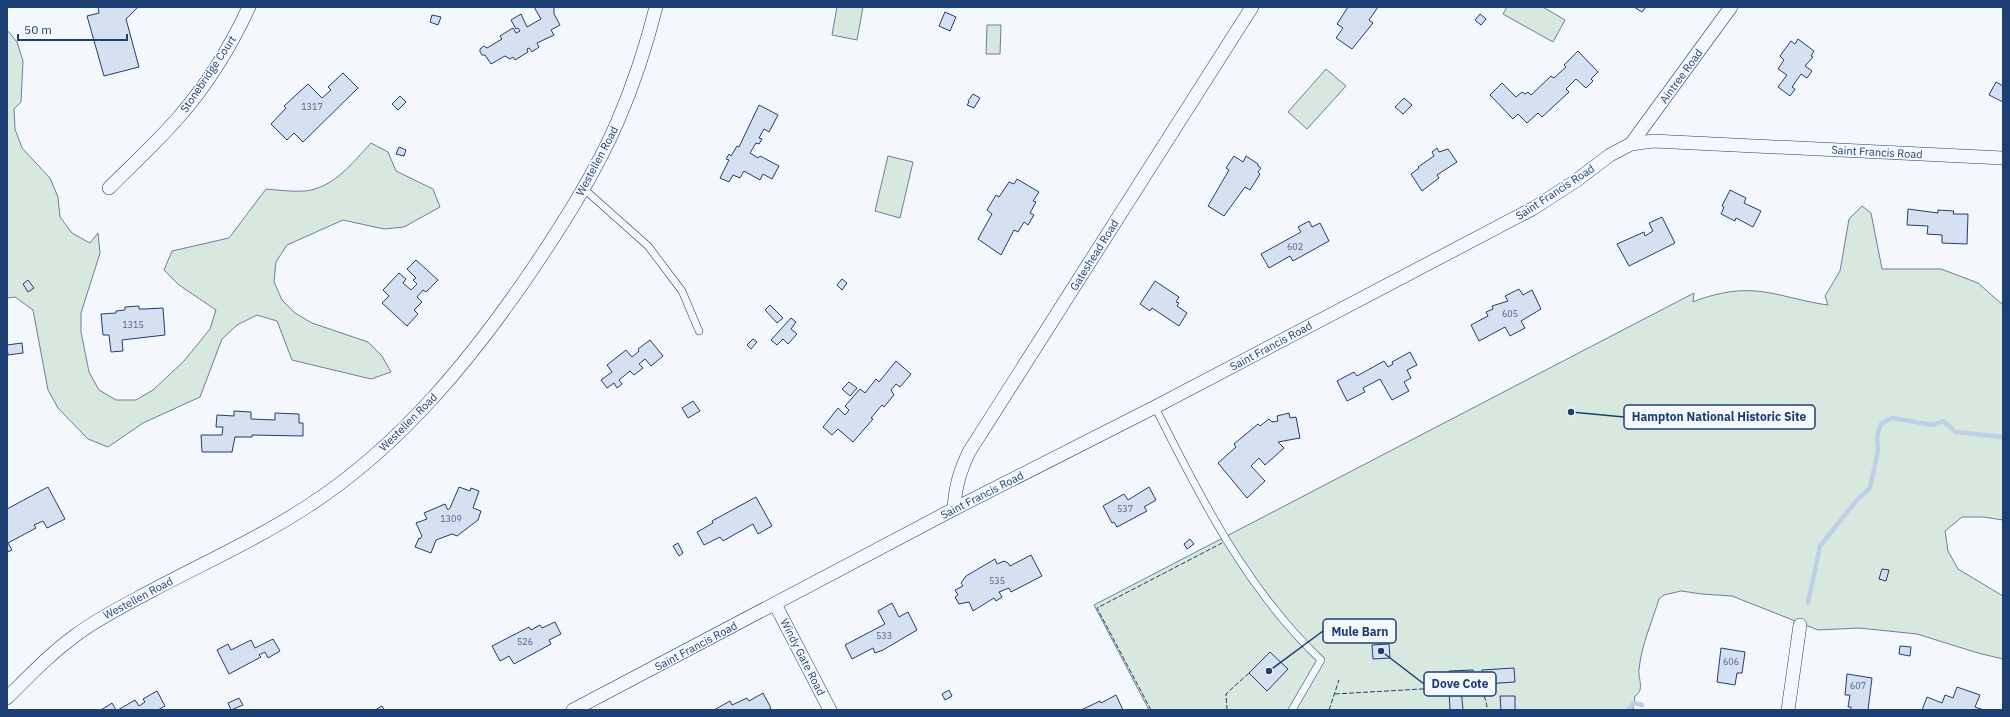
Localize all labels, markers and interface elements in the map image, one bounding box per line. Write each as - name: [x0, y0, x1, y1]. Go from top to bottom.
- scale bar: [18, 16, 127, 42]
- text: 50 m: [24, 22, 52, 37]
- street label: Stonebridge Court: [177, 33, 239, 115]
- street label: Aintree Road: [1657, 46, 1705, 106]
- house number: 1317: [301, 101, 323, 112]
- street label: Westellen Road: [573, 124, 621, 198]
- street label: Saint Francis Road: [1831, 143, 1923, 161]
- street label: Saint Francis Road: [1513, 161, 1597, 223]
- street label: Gateshead Road: [1067, 217, 1121, 293]
- house number: 602: [1287, 241, 1303, 252]
- house number: 605: [1502, 308, 1518, 319]
- street label: Saint Francis Road: [1227, 318, 1315, 374]
- house number: 1315: [122, 319, 144, 330]
- street label: Westellen Road: [376, 390, 440, 454]
- callout: Hampton National Historic Site: [1624, 405, 1815, 429]
- text: Hampton National Historic Site: [1632, 409, 1806, 424]
- street label: Saint Francis Road: [938, 468, 1026, 522]
- house number: 537: [1117, 503, 1133, 514]
- house number: 1309: [440, 513, 462, 524]
- street label: Westellen Road: [101, 574, 175, 622]
- house number: 535: [989, 575, 1005, 586]
- street label: Windy Gate Road: [778, 616, 828, 698]
- street label: Saint Francis Road: [652, 618, 740, 674]
- callout: Mule Barn: [1323, 619, 1396, 643]
- text: Mule Barn: [1331, 624, 1389, 639]
- house number: 533: [876, 630, 892, 641]
- house number: 526: [517, 636, 533, 647]
- house number: 606: [1723, 656, 1739, 667]
- callout: Dove Cote: [1424, 672, 1496, 696]
- text: Dove Cote: [1432, 676, 1489, 691]
- house number: 607: [1850, 680, 1866, 691]

